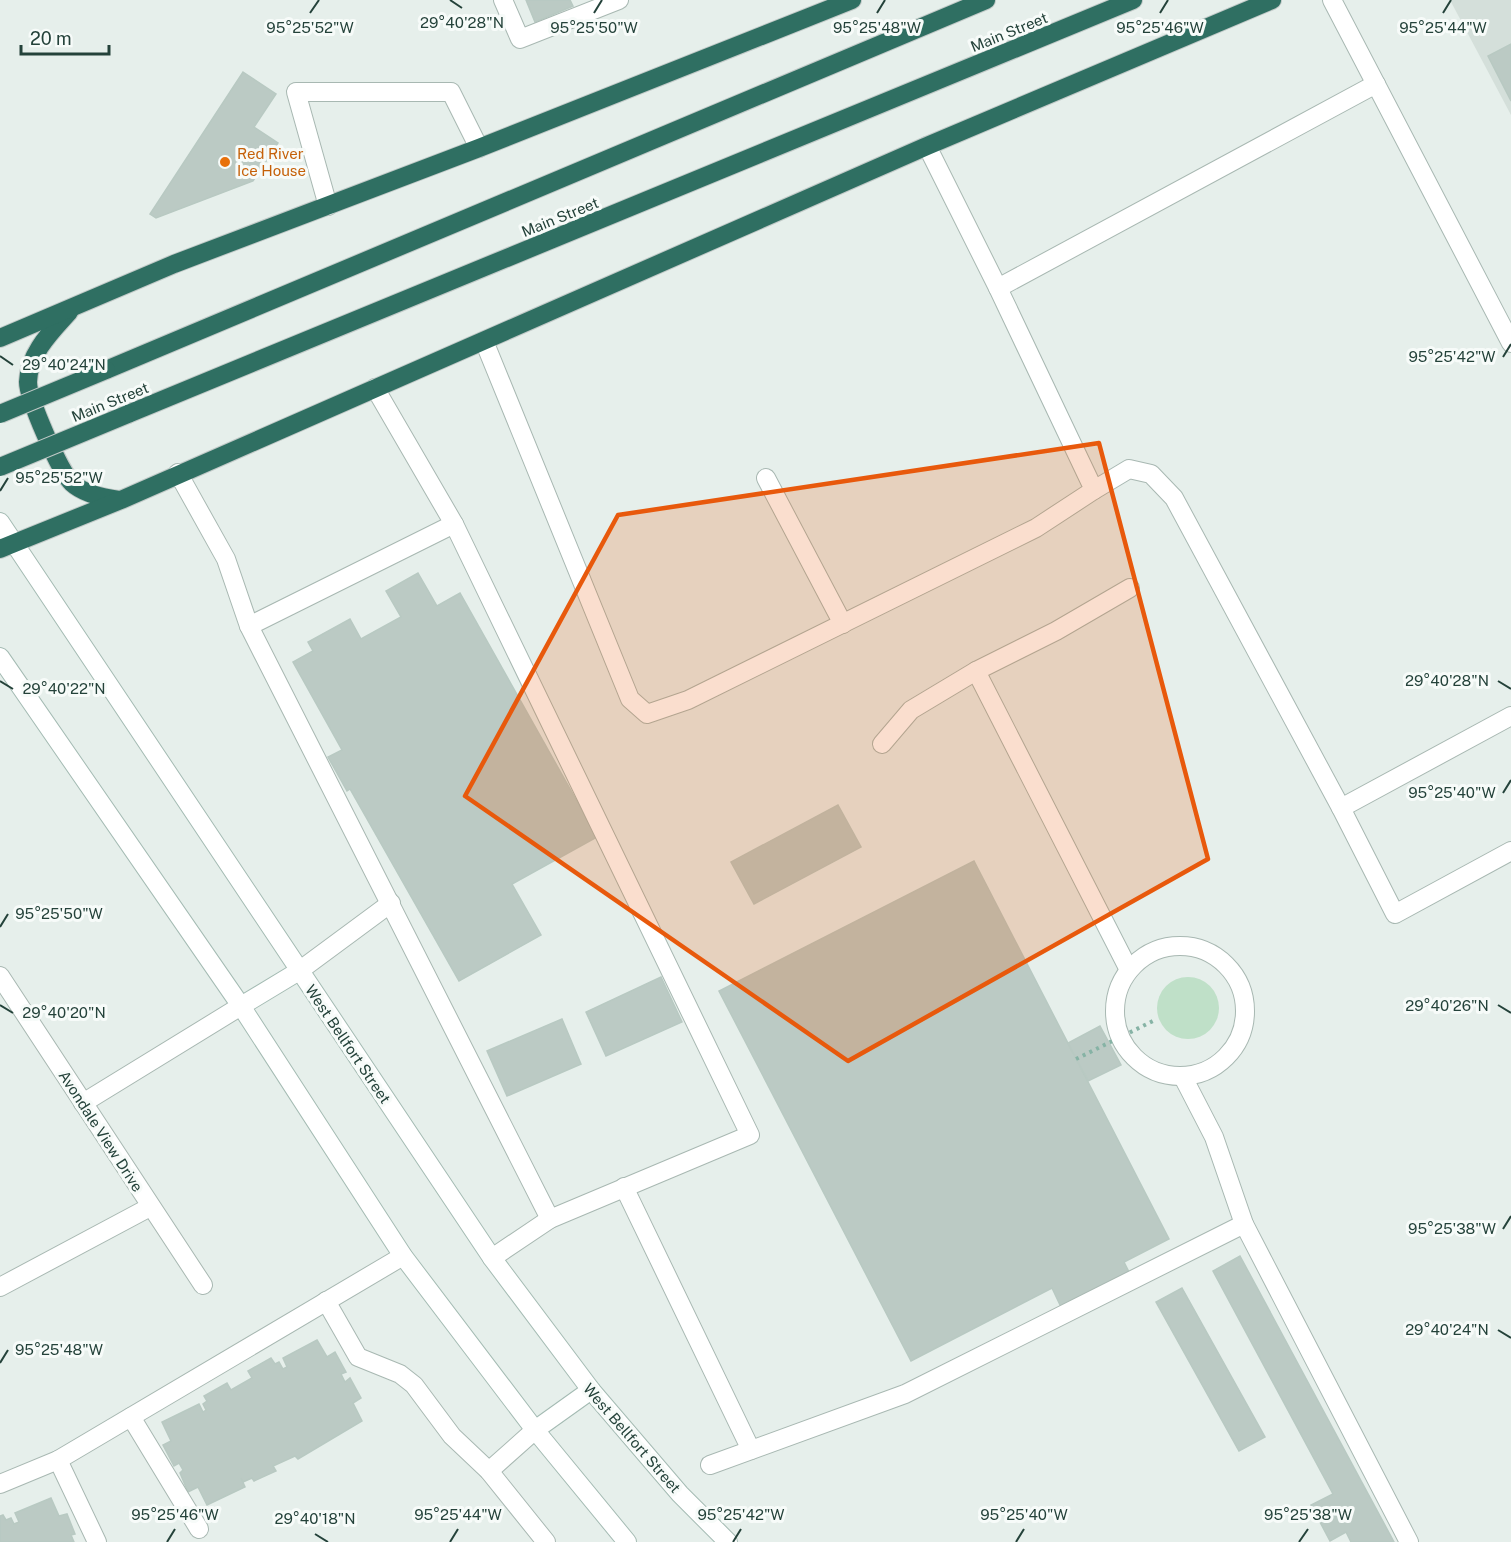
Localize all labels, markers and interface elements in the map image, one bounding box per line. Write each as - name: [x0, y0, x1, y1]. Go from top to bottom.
- street label: Main Street: [968, 9, 1050, 55]
- text: 29°40'28"N: [420, 14, 504, 31]
- scale bar: [21, 18, 110, 56]
- text: 95°25'52"W: [266, 19, 354, 36]
- text: 95°25'50"W: [550, 19, 638, 36]
- text: 95°25'48"W: [833, 19, 921, 36]
- text: 95°25'46"W: [1116, 19, 1204, 36]
- text: 95°25'44"W: [1399, 19, 1487, 36]
- text: 20 m: [30, 28, 72, 49]
- place label: Red River Ice House: [237, 145, 306, 179]
- marker: Red River Ice House: [218, 155, 232, 169]
- street label: Main Street: [519, 194, 601, 240]
- text: 95°25'42"W: [1408, 348, 1496, 365]
- text: 29°40'24"N: [22, 356, 106, 373]
- street label: Main Street: [69, 379, 151, 425]
- text: 95°25'52"W: [15, 469, 103, 486]
- text: 29°40'28"N: [1405, 672, 1489, 689]
- text: 29°40'22"N: [22, 680, 106, 697]
- text: 95°25'40"W: [1408, 784, 1496, 801]
- text: 95°25'50"W: [15, 905, 103, 922]
- street label: West Bellfort Street: [302, 981, 394, 1107]
- text: 29°40'26"N: [1405, 997, 1489, 1014]
- text: 29°40'20"N: [22, 1004, 106, 1021]
- street label: Avondale View Drive: [56, 1067, 146, 1195]
- text: 95°25'38"W: [1408, 1220, 1496, 1237]
- text: 29°40'24"N: [1405, 1321, 1489, 1338]
- text: 95°25'48"W: [15, 1341, 103, 1358]
- street label: West Bellfort Street: [580, 1380, 684, 1496]
- text: 95°25'46"W: [131, 1506, 219, 1523]
- text: 95°25'44"W: [414, 1506, 502, 1523]
- text: 95°25'42"W: [697, 1506, 785, 1523]
- text: 95°25'40"W: [980, 1506, 1068, 1523]
- text: 95°25'38"W: [1264, 1506, 1352, 1523]
- text: 29°40'18"N: [274, 1510, 356, 1527]

